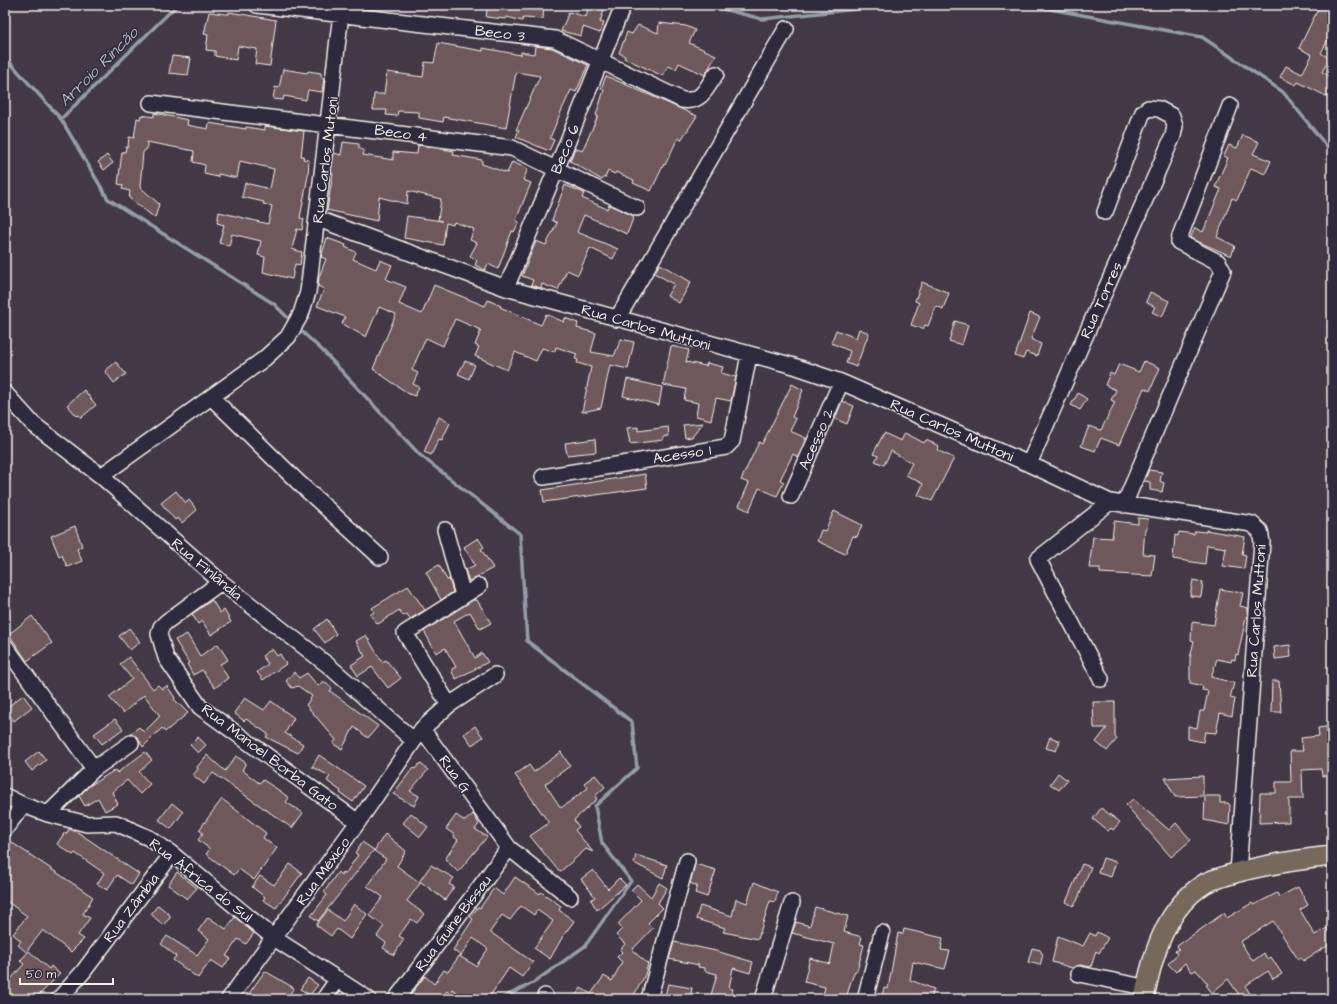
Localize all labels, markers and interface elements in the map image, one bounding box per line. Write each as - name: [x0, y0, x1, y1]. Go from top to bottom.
- street label: Beco 3: [474, 20, 527, 47]
- water label: Arroio Rincão: [54, 22, 144, 111]
- street label: Rua Carlos Mutoni: [307, 95, 344, 224]
- street label: Beco 4: [373, 119, 429, 148]
- street label: Beco 6: [546, 121, 585, 177]
- street label: Rua Torres: [1075, 258, 1128, 342]
- street label: Rua Carlos Muttoni: [579, 299, 713, 356]
- street label: Rua Carlos Muttoni: [887, 394, 1018, 467]
- street label: Acesso 2: [794, 405, 839, 473]
- street label: Acesso 1: [651, 440, 713, 469]
- street label: Rua Finlândia: [167, 533, 247, 606]
- street label: Rua Carlos Muttoni: [1241, 543, 1272, 678]
- street label: Rua Manoel Borba Gato: [197, 699, 343, 816]
- street label: Rua G: [434, 751, 476, 798]
- street label: Rua México: [291, 832, 356, 910]
- street label: Rua África do Sul: [145, 833, 257, 927]
- street label: Rua Zâmbia: [99, 869, 164, 947]
- street label: Rua Guine-Bissau: [410, 870, 497, 976]
- scale bar: [20, 960, 113, 986]
- text: 50 m: [26, 966, 57, 983]

